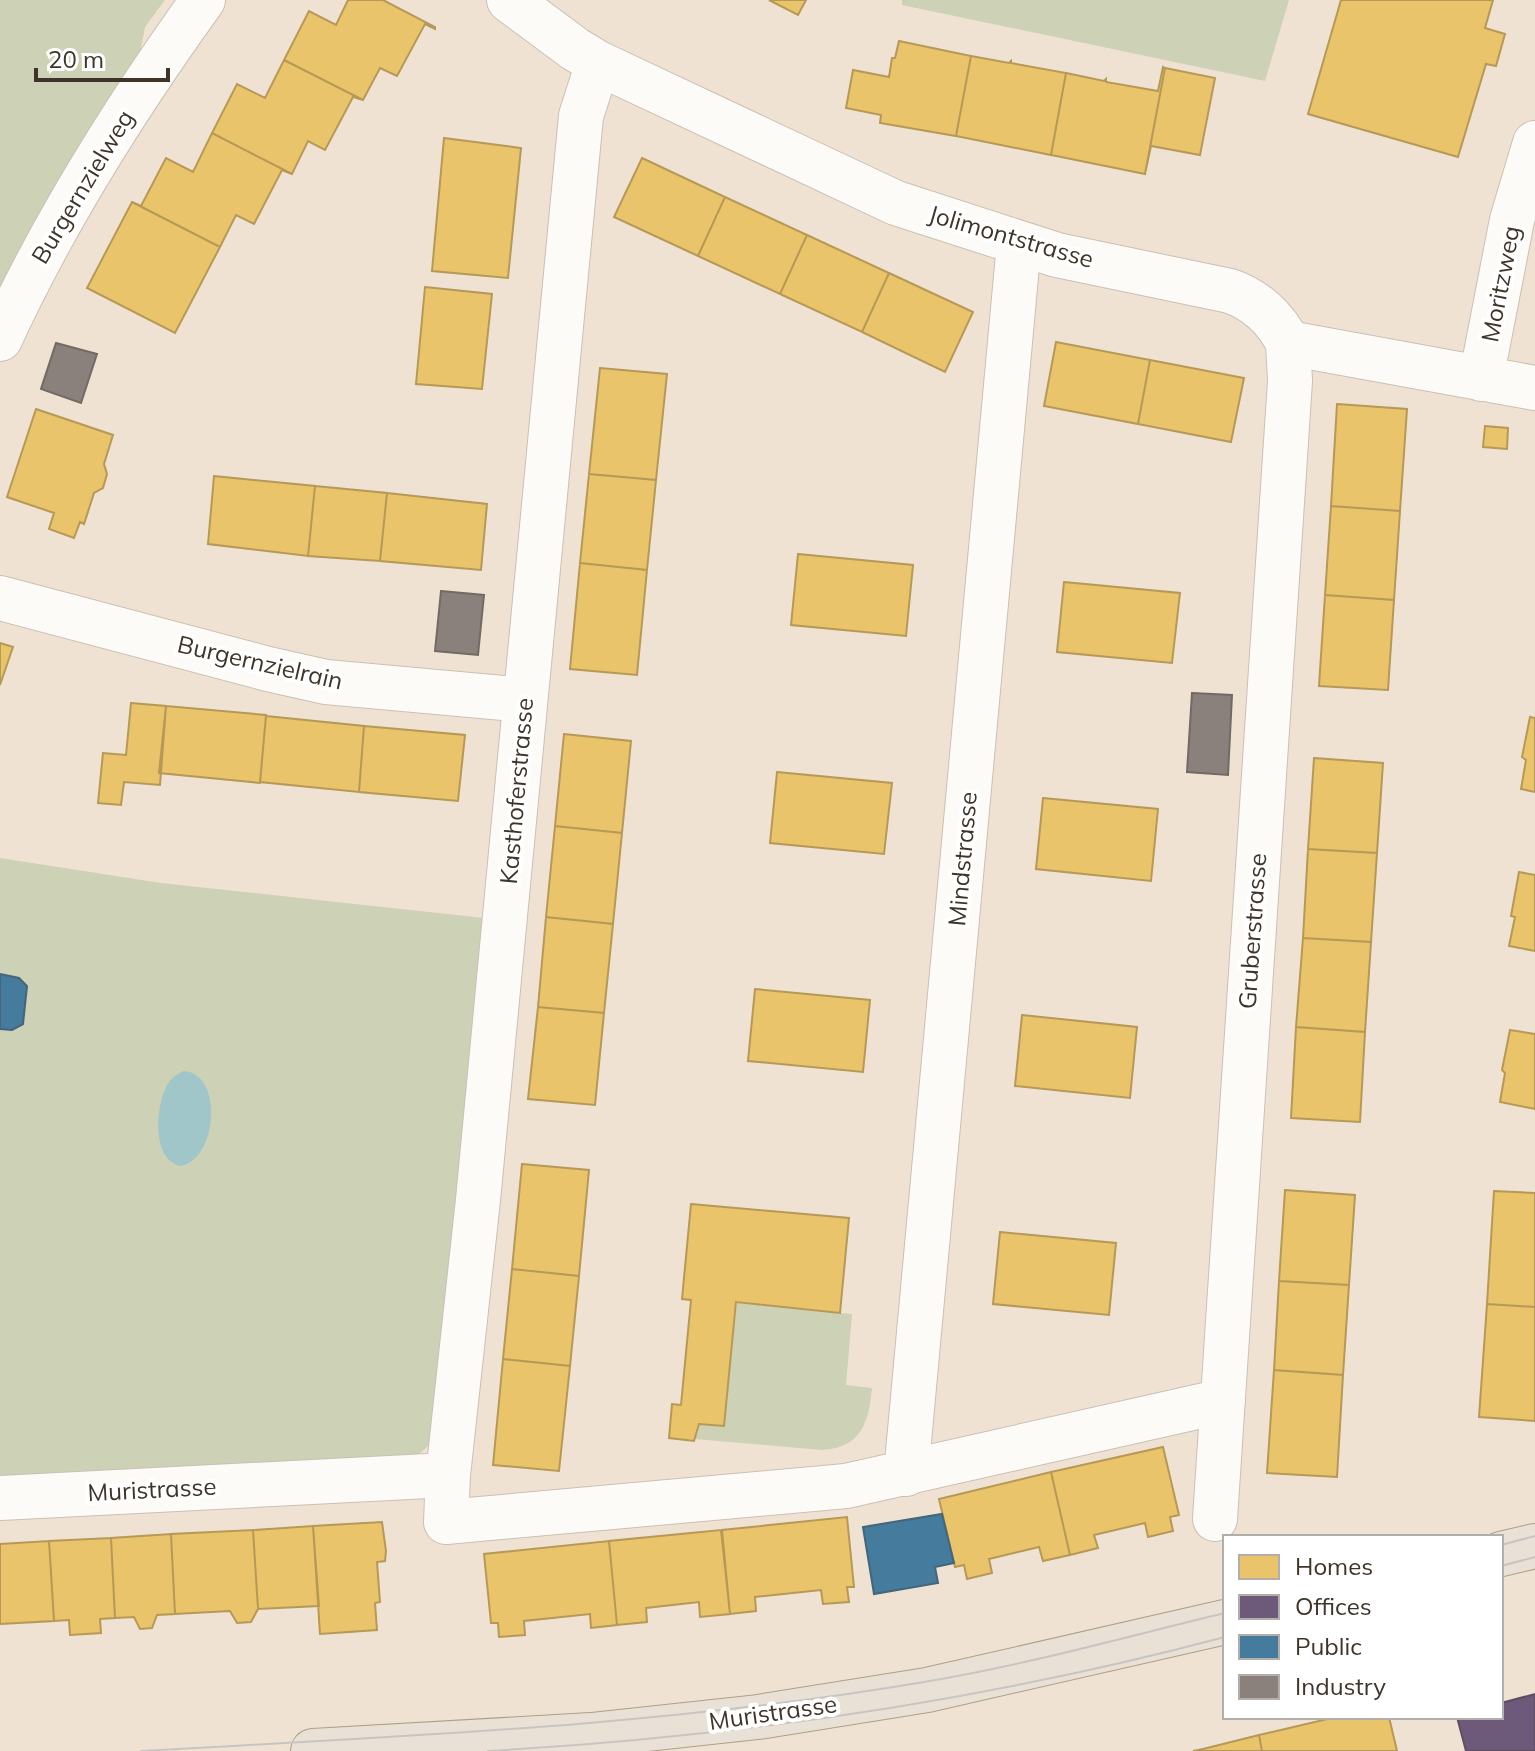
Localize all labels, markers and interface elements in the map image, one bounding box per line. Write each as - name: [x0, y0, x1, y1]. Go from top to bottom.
- scale bar: [36, 32, 168, 82]
- text: 20 m: [48, 44, 104, 74]
- street label: Burgernzielweg: [24, 104, 140, 269]
- street label: Jolimontstrasse: [925, 198, 1097, 274]
- street label: Moritzweg: [1474, 223, 1526, 344]
- street label: Burgernzielrain: [175, 628, 346, 696]
- street label: Kasthoferstrasse: [493, 697, 539, 885]
- street label: Mindstrasse: [941, 790, 983, 927]
- street label: Gruberstrasse: [1232, 852, 1272, 1010]
- street label: Muristrasse: [87, 1471, 217, 1507]
- legend: [1223, 1535, 1503, 1719]
- text: Homes: [1295, 1551, 1373, 1581]
- text: Offices: [1295, 1591, 1372, 1621]
- text: Public: [1295, 1631, 1362, 1661]
- text: Industry: [1295, 1671, 1386, 1701]
- street label: Muristrasse: [707, 1688, 839, 1736]

